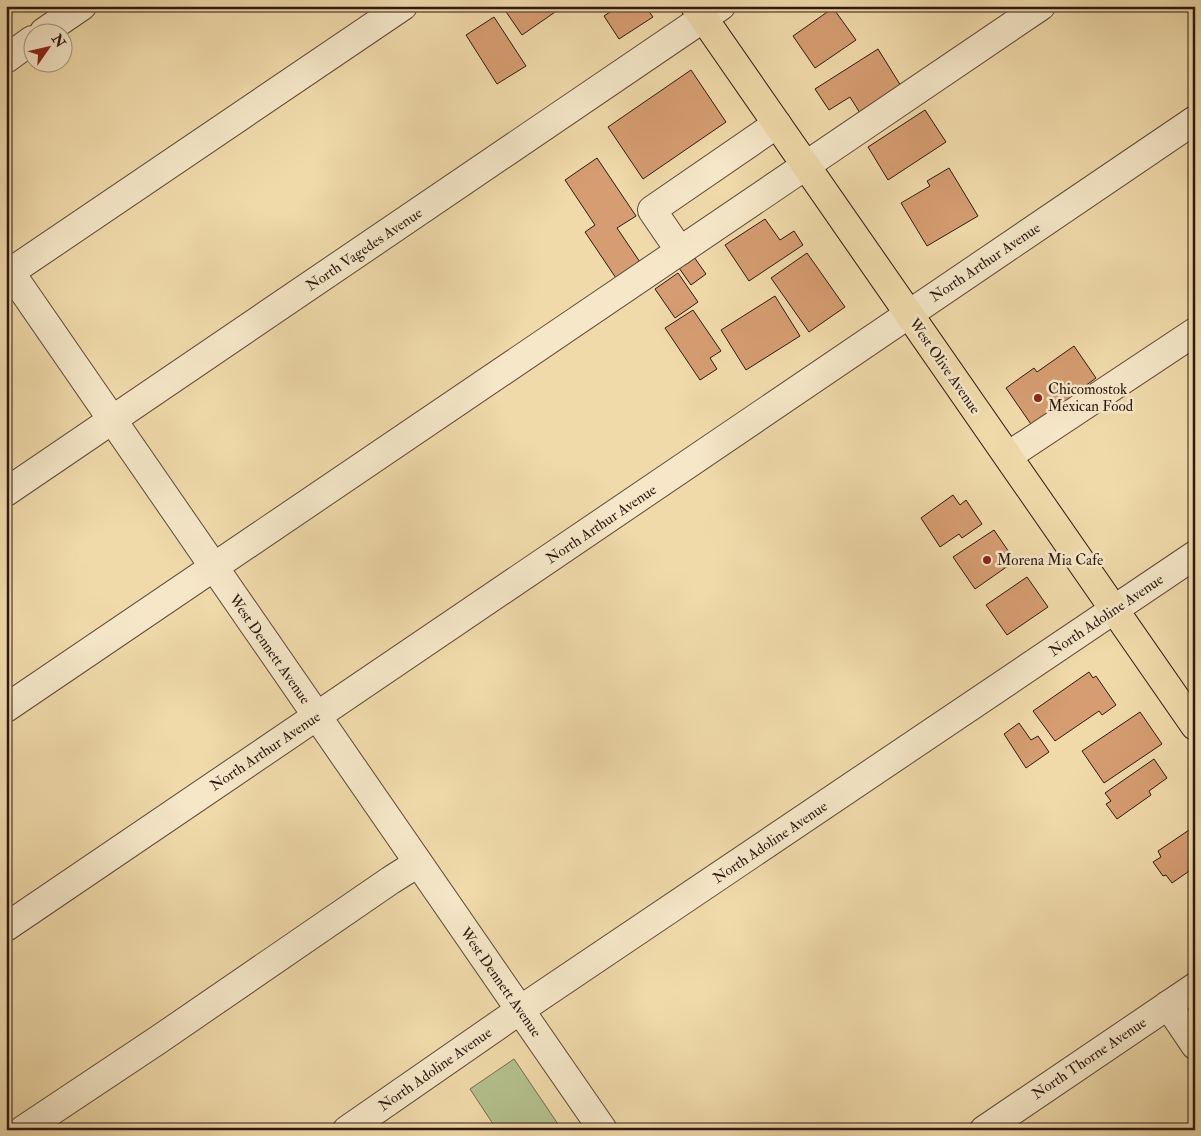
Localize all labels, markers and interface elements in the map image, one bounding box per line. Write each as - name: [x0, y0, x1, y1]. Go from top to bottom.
- north arrow: [22, 22, 72, 72]
- text: N: [47, 30, 69, 51]
- street label: North Vagedes Avenue: [302, 203, 426, 295]
- street label: North Arthur Avenue: [926, 218, 1044, 306]
- street label: West Olive Avenue: [904, 314, 985, 418]
- place label: Chicomostok Mexican Food: [1048, 380, 1134, 416]
- marker: Chicomostok Mexican Food: [1032, 392, 1044, 404]
- street label: North Arthur Avenue: [542, 480, 660, 568]
- place label: Morena Mia Cafe: [997, 551, 1103, 570]
- marker: Morena Mia Cafe: [981, 554, 993, 566]
- street label: North Adoline Avenue: [1045, 570, 1167, 661]
- street label: West Dennett Avenue: [224, 590, 315, 708]
- street label: North Arthur Avenue: [206, 707, 324, 795]
- street label: North Adoline Avenue: [709, 797, 831, 888]
- street label: West Dennett Avenue: [455, 923, 546, 1041]
- street label: North Thorne Avenue: [1028, 1013, 1150, 1104]
- street label: North Adoline Avenue: [375, 1023, 496, 1116]

